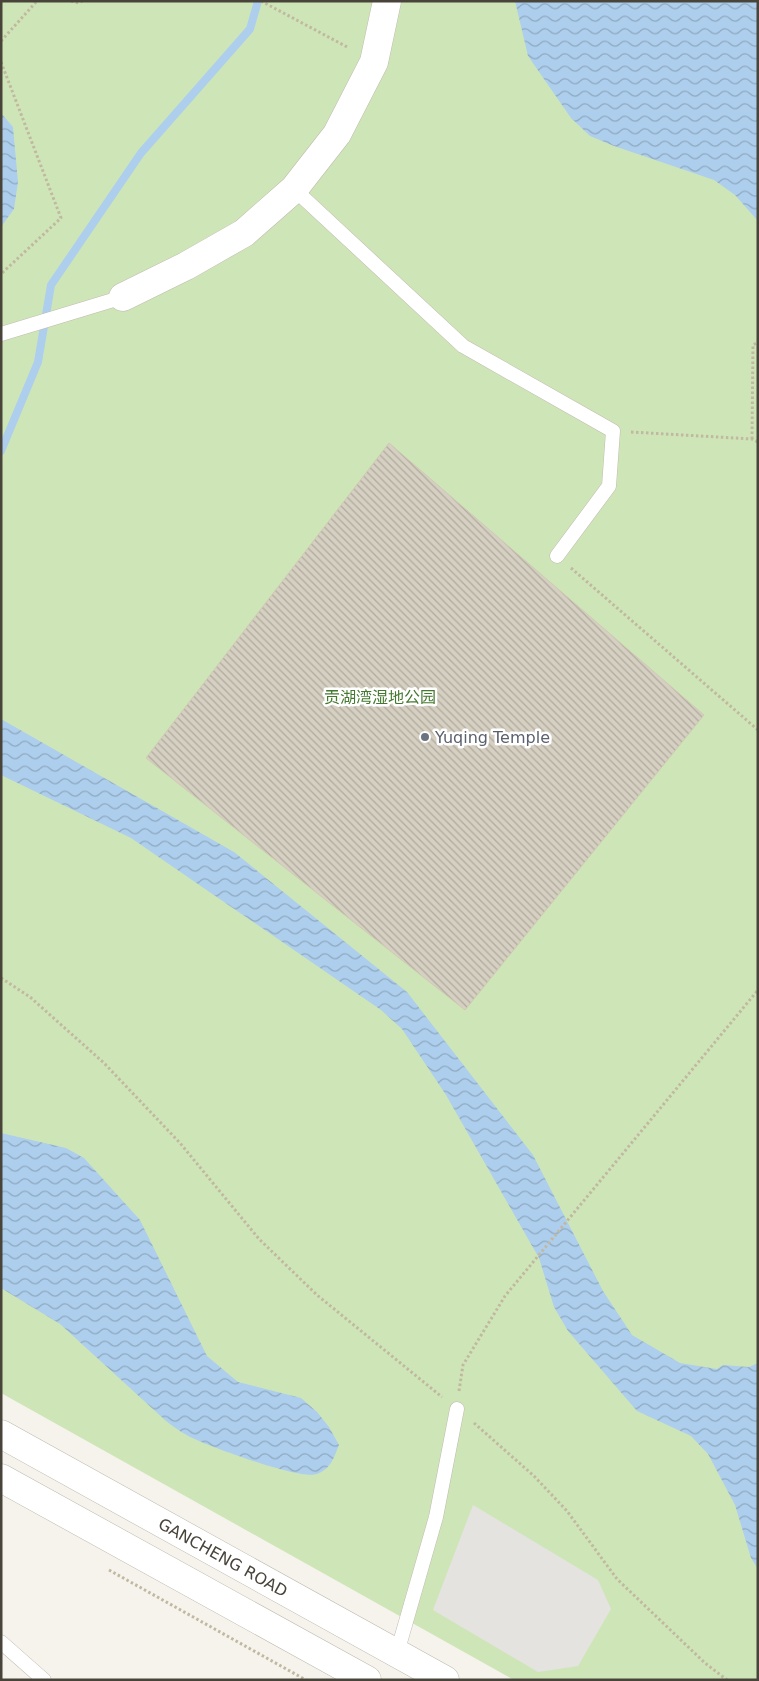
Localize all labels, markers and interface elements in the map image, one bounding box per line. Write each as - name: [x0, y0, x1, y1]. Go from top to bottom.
- park label: 贡湖湾湿地公园: [324, 688, 436, 707]
- place label: Yuqing Temple: [434, 728, 550, 747]
- marker: Yuqing Temple: [419, 731, 431, 743]
- street label: GANCHENG ROAD: [155, 1514, 291, 1601]

